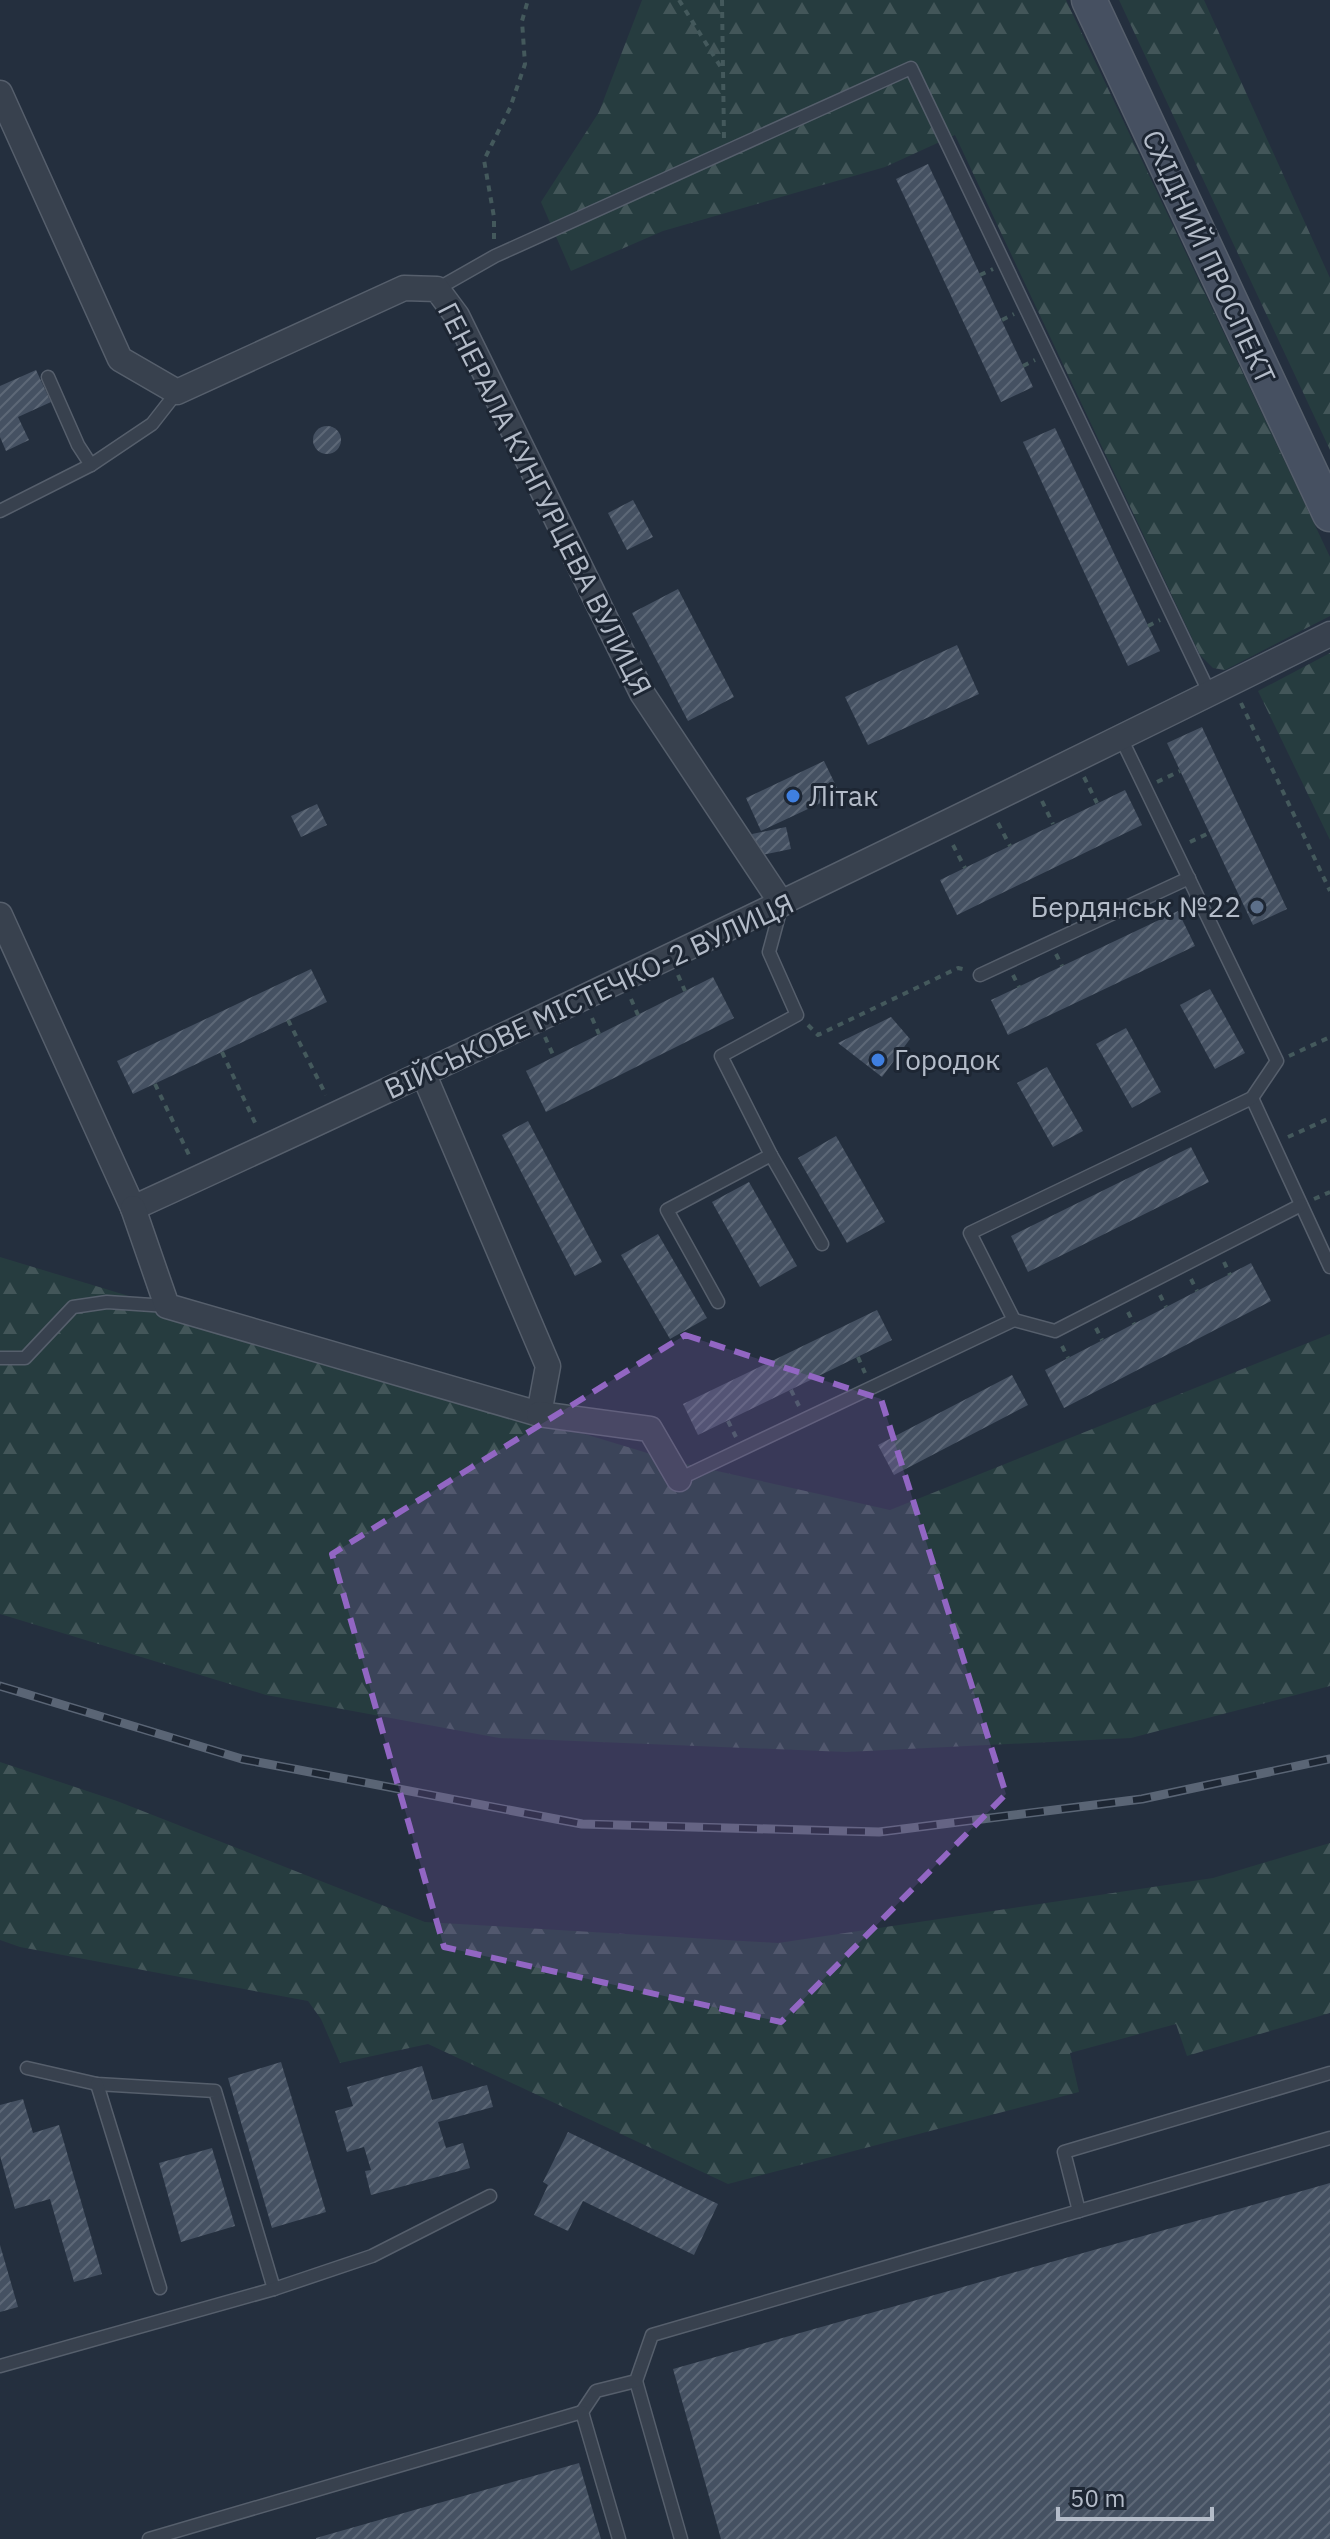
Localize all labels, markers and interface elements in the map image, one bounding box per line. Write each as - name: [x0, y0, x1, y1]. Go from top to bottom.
- street label: СХІДНИЙ ПРОСПЕКТ: [1134, 124, 1285, 390]
- street label: ГЕНЕРАЛА КУНГУРЦЕВА ВУЛИЦЯ: [430, 296, 661, 702]
- place label: Літак: [809, 777, 878, 814]
- marker: Літак: [784, 787, 802, 805]
- street label: ВІЙСЬКОВЕ МІСТЕЧКО-2 ВУЛИЦЯ: [378, 884, 799, 1107]
- place label: Бердянськ №22: [1030, 888, 1241, 925]
- marker: Бердянськ №22: [1248, 898, 1266, 916]
- place label: Городок: [894, 1041, 1001, 1078]
- marker: Городок: [869, 1051, 887, 1069]
- scale bar: [1058, 2471, 1212, 2521]
- text: 50 m: [1070, 2482, 1125, 2514]

